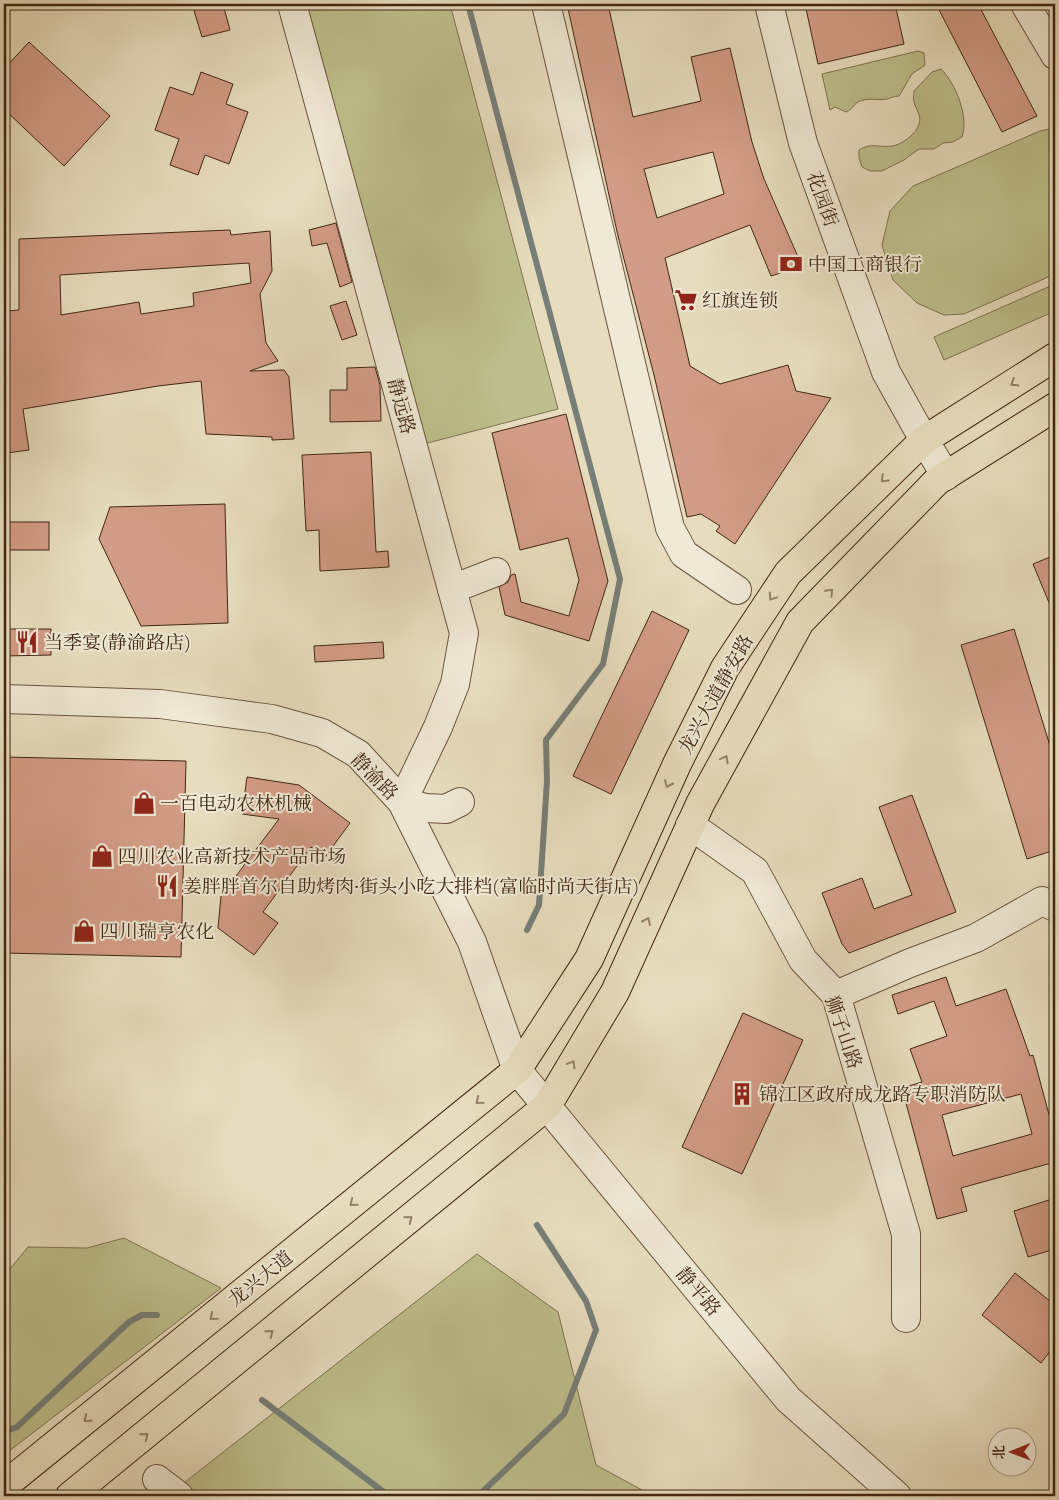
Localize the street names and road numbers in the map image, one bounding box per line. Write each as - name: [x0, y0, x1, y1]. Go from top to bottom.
- street label: 花园街: [802, 169, 841, 230]
- street label: 静远路: [383, 376, 418, 437]
- street label: 龙兴大道静安路: [674, 631, 758, 758]
- street label: 静渝路: [346, 749, 402, 805]
- street label: 狮子山路: [820, 993, 865, 1072]
- street label: 龙兴大道: [224, 1246, 297, 1311]
- street label: 静平路: [671, 1263, 724, 1321]

